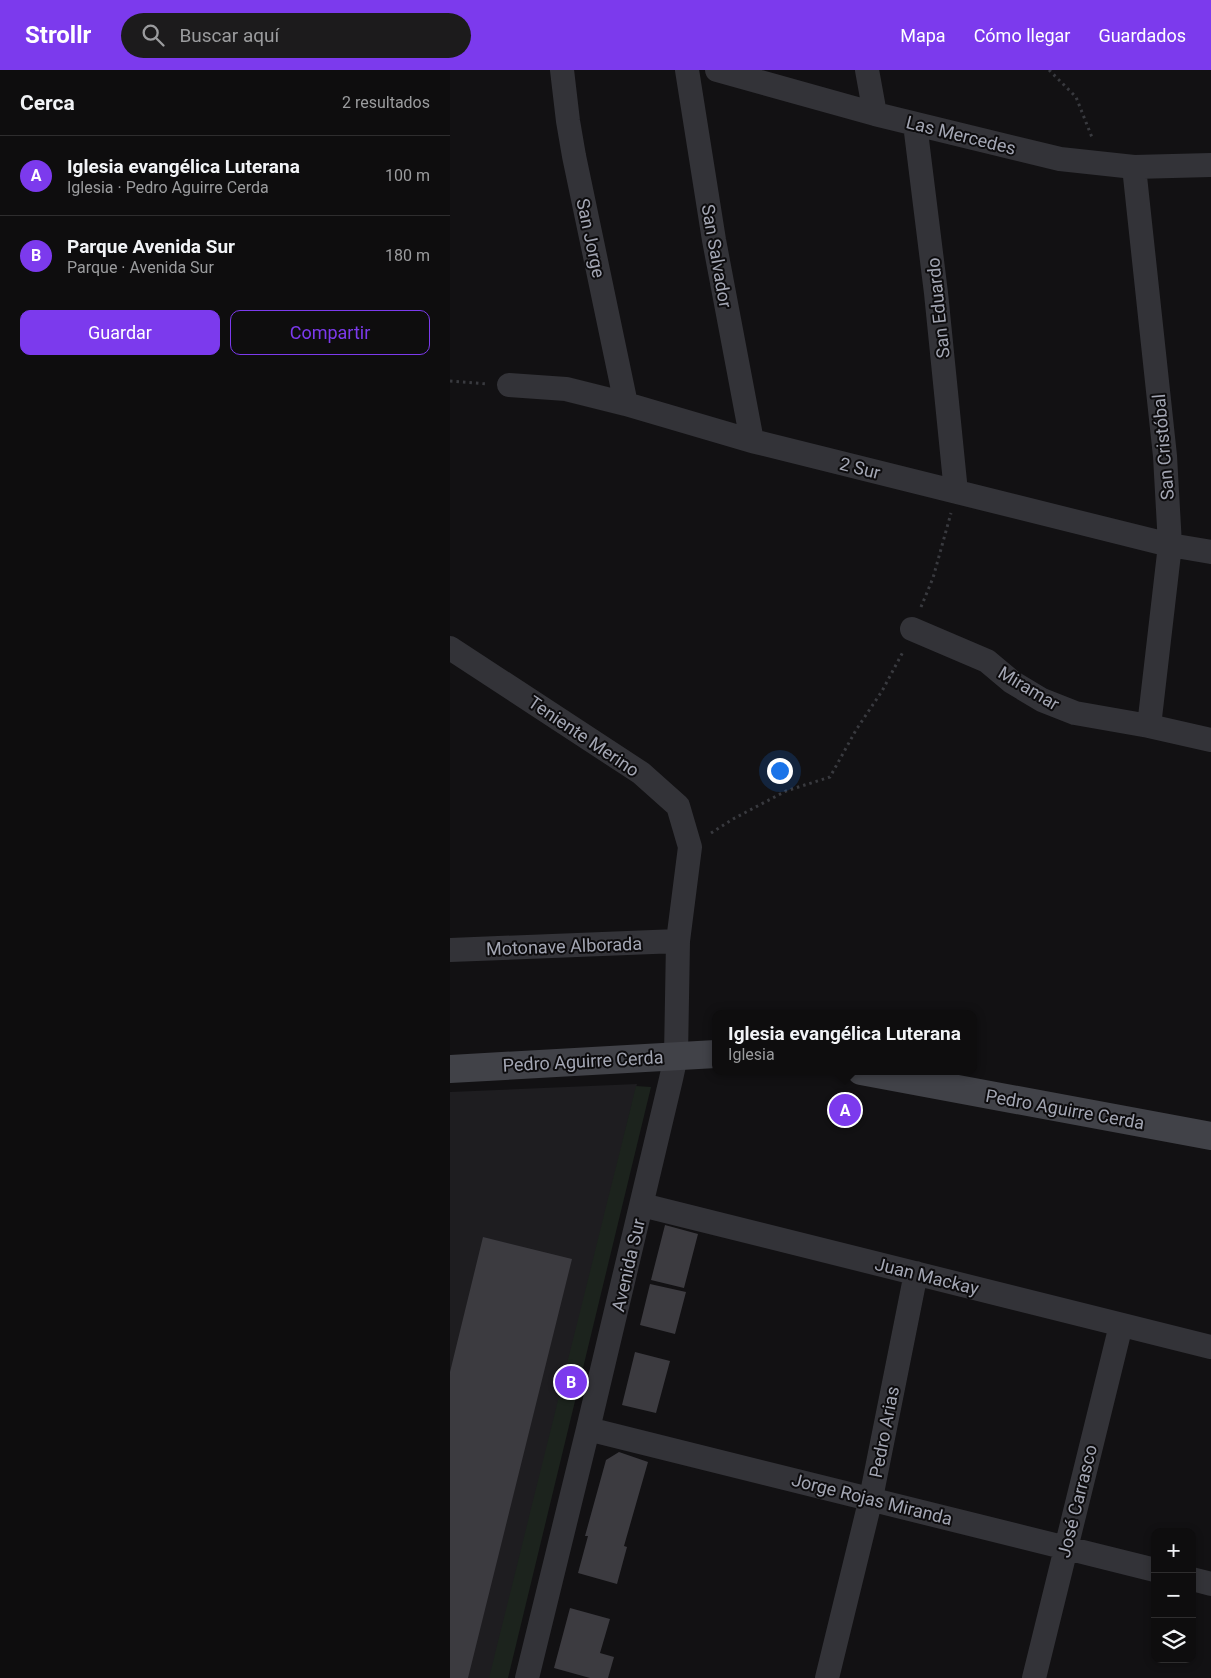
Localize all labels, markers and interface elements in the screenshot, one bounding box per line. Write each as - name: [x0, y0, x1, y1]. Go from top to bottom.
- search box: [121, 13, 471, 58]
- text: Strollr: [25, 21, 91, 49]
- icon: search: [139, 21, 167, 49]
- text: Buscar aquí: [179, 24, 279, 47]
- text: Mapa: [900, 25, 946, 46]
- text: Cómo llegar: [974, 25, 1070, 46]
- text: Guardados: [1098, 25, 1186, 46]
- text: Cerca: [20, 91, 75, 115]
- text: 2 resultados: [342, 93, 430, 112]
- street label: Las Mercedes: [904, 111, 1018, 159]
- text: Iglesia evangélica Luterana: [67, 155, 300, 178]
- text: A: [31, 166, 41, 185]
- text: 100 m: [385, 166, 430, 185]
- text: Iglesia · Pedro Aguirre Cerda: [67, 178, 269, 197]
- street label: San Jorge: [572, 196, 610, 280]
- street label: San Salvador: [698, 203, 736, 309]
- text: Parque Avenida Sur: [67, 235, 235, 258]
- text: B: [31, 246, 41, 265]
- text: 180 m: [385, 246, 430, 265]
- street label: San Eduardo: [922, 257, 954, 359]
- text: Parque · Avenida Sur: [67, 258, 214, 277]
- button: Guardar: [20, 310, 220, 355]
- button: Compartir: [230, 310, 430, 355]
- street label: San Cristóbal: [1148, 393, 1178, 501]
- street label: 2 Sur: [837, 453, 883, 483]
- street label: Miramar: [995, 662, 1063, 714]
- street label: Teniente Merino: [525, 691, 643, 781]
- your location: [767, 758, 793, 784]
- street label: Motonave Alborada: [486, 933, 642, 959]
- popup: [712, 1010, 977, 1075]
- text: Iglesia evangélica Luterana: [728, 1022, 961, 1045]
- text: Iglesia: [728, 1045, 775, 1064]
- street label: Pedro Aguirre Cerda: [502, 1046, 664, 1076]
- street label: Pedro Aguirre Cerda: [984, 1085, 1146, 1133]
- pin: A: [829, 1091, 861, 1129]
- street label: Avenida Sur: [607, 1216, 649, 1314]
- street label: Juan Mackay: [873, 1253, 982, 1299]
- pin: B: [555, 1363, 587, 1401]
- street label: Pedro Arias: [865, 1384, 903, 1480]
- street label: José Carrasco: [1053, 1442, 1101, 1560]
- street label: Jorge Rojas Miranda: [789, 1469, 955, 1529]
- map controls: [1151, 1528, 1196, 1663]
- button: +: [1151, 1528, 1196, 1573]
- button: −: [1151, 1573, 1196, 1618]
- button: layers: [1151, 1618, 1196, 1663]

